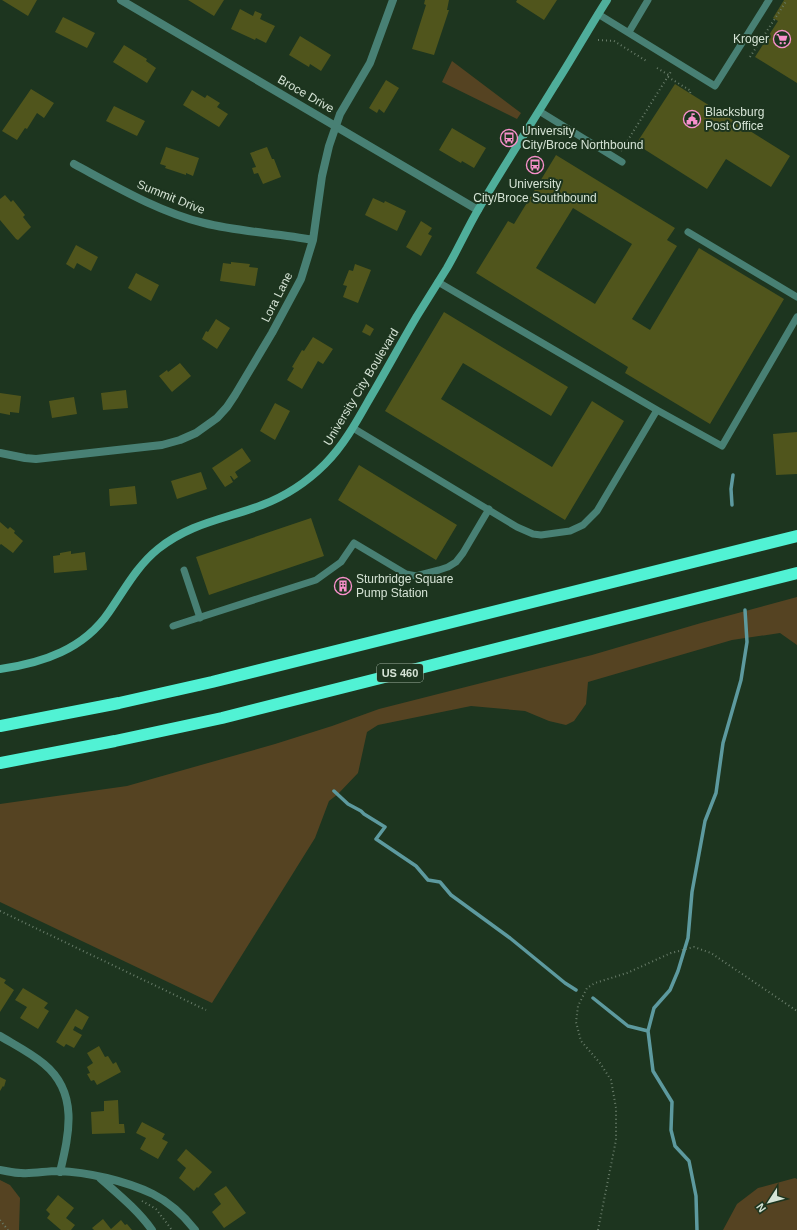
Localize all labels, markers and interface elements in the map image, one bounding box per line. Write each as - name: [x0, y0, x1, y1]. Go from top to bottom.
- supermarket icon: Kroger: [772, 29, 792, 49]
- place label: Kroger: [733, 32, 769, 46]
- street label: Broce Drive: [275, 72, 337, 116]
- place label: Blacksburg Post Office: [705, 105, 764, 133]
- public building icon: Blacksburg Post Office: [682, 109, 702, 129]
- place label: University City/Broce Northbound: [522, 124, 643, 152]
- bus stop icon: University City/Broce Northbound: [499, 128, 519, 148]
- bus stop icon: University City/Broce Southbound: [525, 155, 545, 175]
- street label: Summit Drive: [135, 177, 207, 217]
- place label: University City/Broce Southbound: [473, 177, 597, 205]
- street label: Lora Lane: [258, 269, 296, 324]
- street label: University City Boulevard: [320, 326, 402, 448]
- place label: Sturbridge Square Pump Station: [356, 572, 454, 600]
- building icon: Sturbridge Square Pump Station: [333, 576, 353, 596]
- road number: US 460: [377, 664, 423, 682]
- north arrow: [749, 1182, 789, 1222]
- text: N: [754, 1201, 768, 1215]

